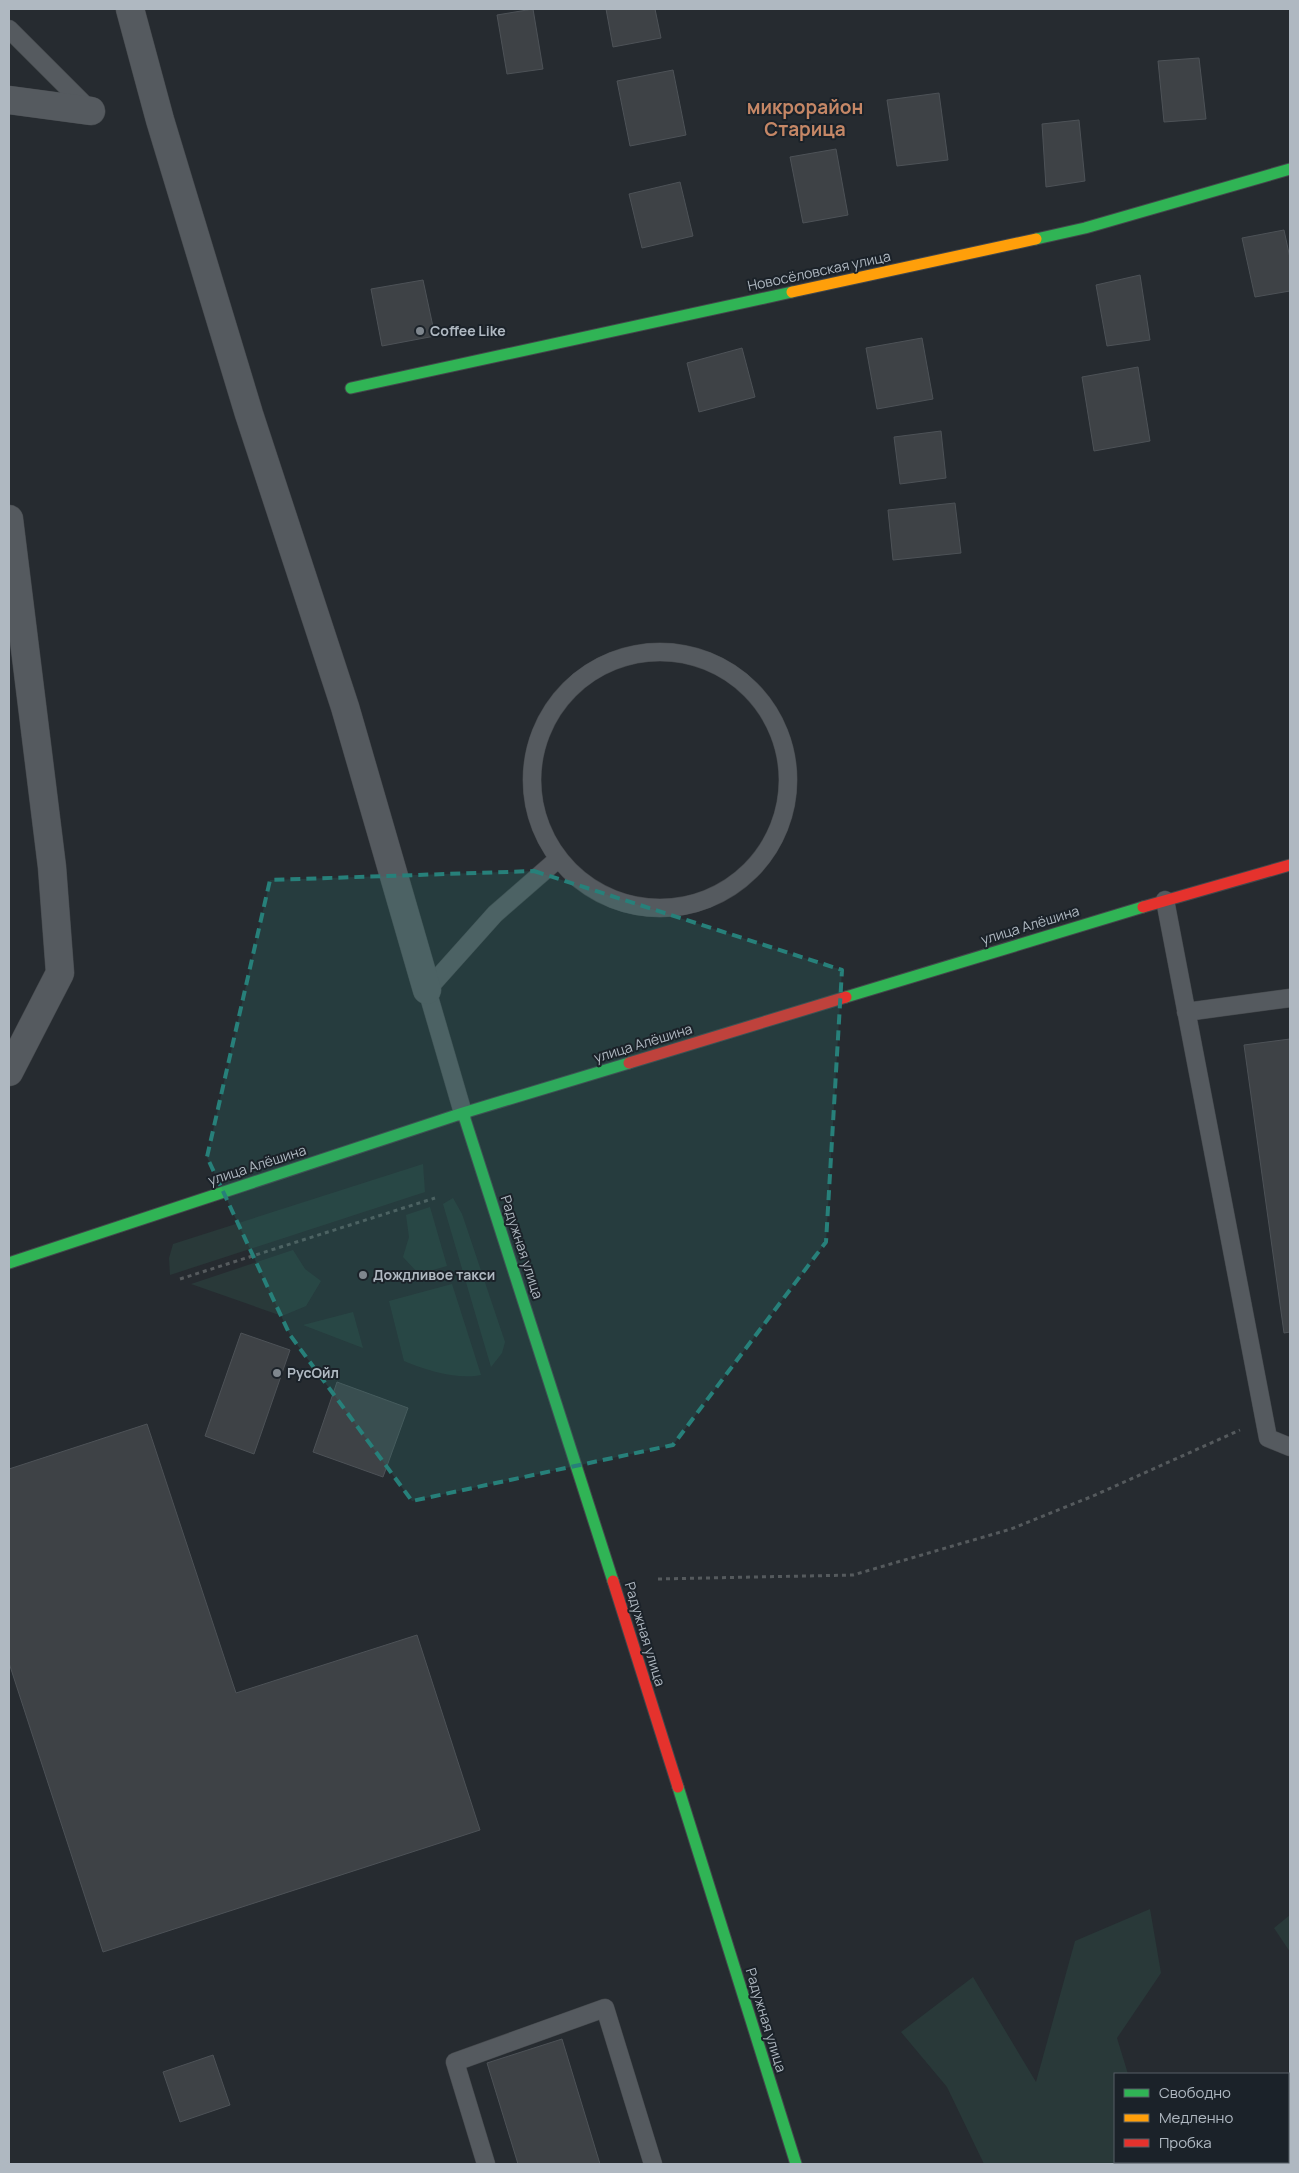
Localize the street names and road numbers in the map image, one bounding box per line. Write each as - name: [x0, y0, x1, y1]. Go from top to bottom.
- street label: Новосёловская улица: [746, 246, 892, 295]
- street label: улица Алёшина: [978, 901, 1081, 949]
- street label: улица Алёшина: [591, 1019, 694, 1067]
- street label: улица Алёшина: [205, 1140, 308, 1189]
- street label: Радужная улица: [497, 1193, 548, 1301]
- street label: Радужная улица: [621, 1579, 670, 1688]
- street label: Радужная улица: [742, 1965, 791, 2074]

